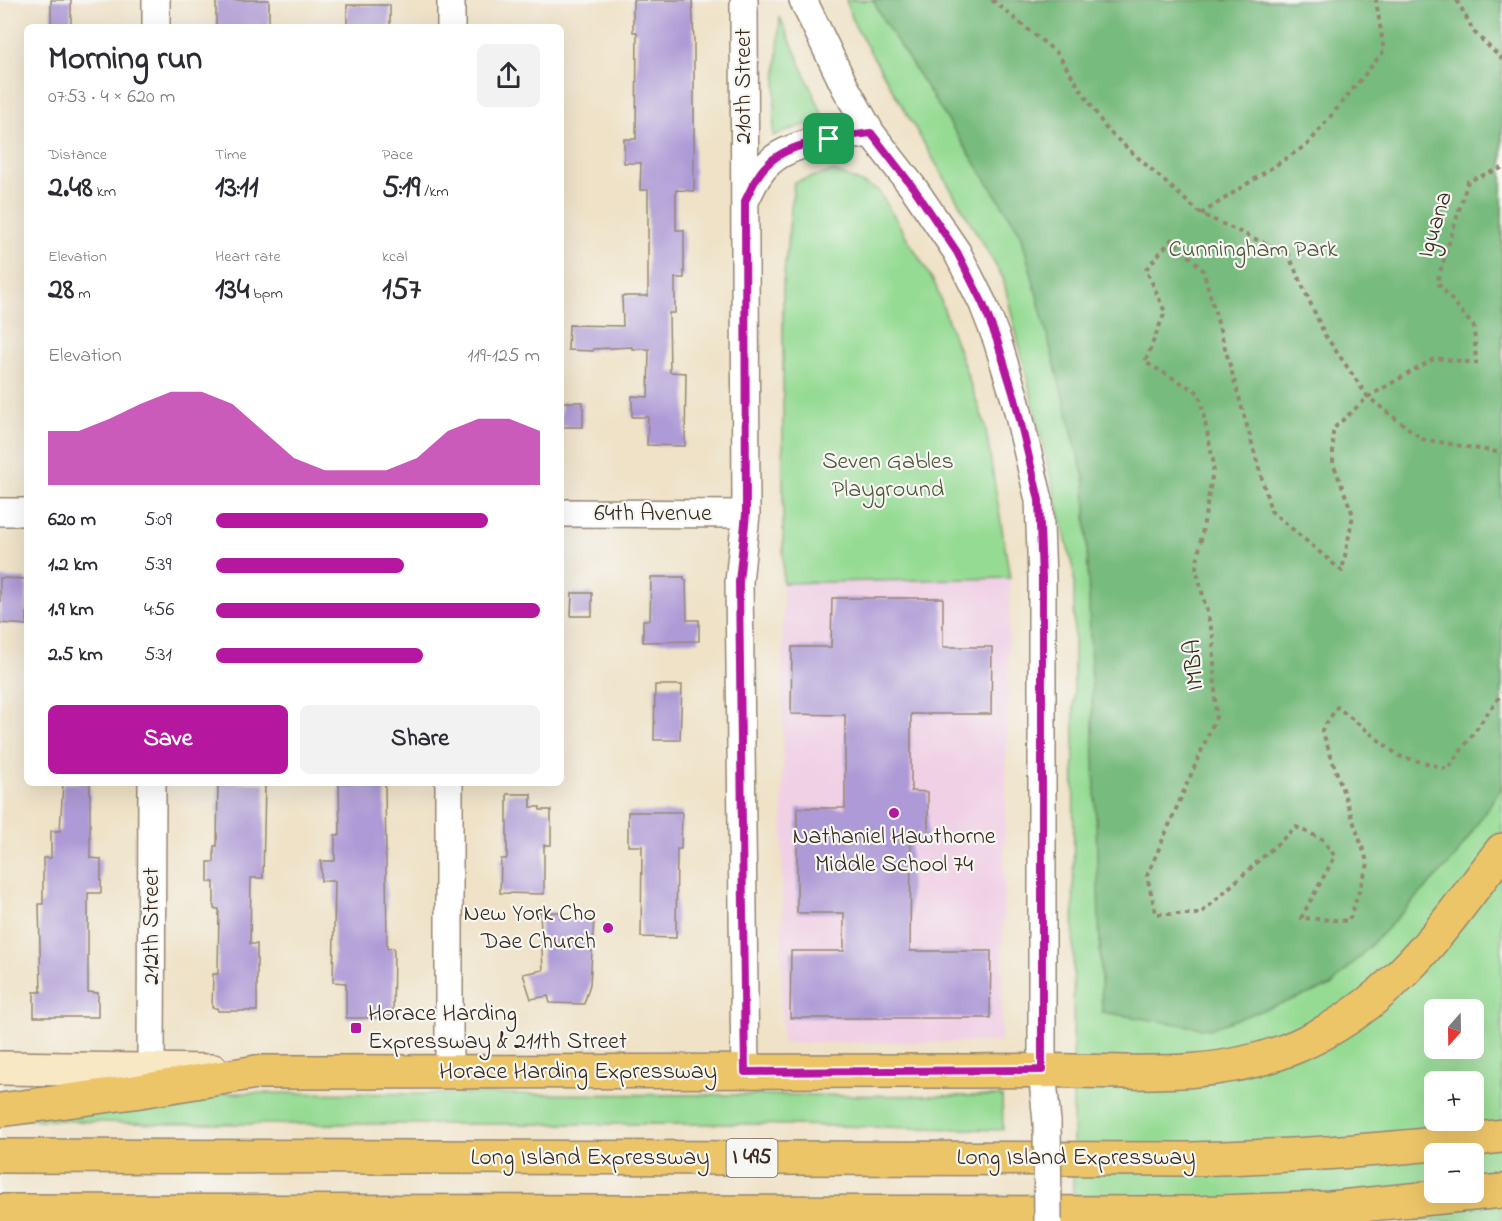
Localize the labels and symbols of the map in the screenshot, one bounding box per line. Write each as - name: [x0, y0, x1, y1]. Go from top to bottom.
- street label: 210th Street: [727, 28, 762, 144]
- pin: [803, 113, 854, 164]
- street label: Iguana: [1409, 187, 1463, 263]
- park label: Cunningham Park: [1169, 233, 1338, 268]
- park label: Seven Gables Playground: [822, 445, 954, 509]
- street label: 64th Avenue: [594, 497, 712, 532]
- street label: IMBA: [1176, 638, 1214, 692]
- marker: Nathaniel Hawthorne Middle School 74: [887, 806, 901, 820]
- place label: Nathaniel Hawthorne Middle School 74: [792, 820, 996, 883]
- street label: 212th Street: [135, 867, 170, 985]
- place label: New York Cho Dae Church: [464, 897, 596, 960]
- marker: New York Cho Dae Church: [601, 921, 615, 935]
- place label: Horace Harding Expressway & 211th Street: [368, 997, 627, 1061]
- north arrow: [1424, 999, 1484, 1059]
- marker: Horace Harding Expressway & 211th Street: [349, 1021, 363, 1035]
- street label: Horace Harding Expressway: [439, 1055, 717, 1091]
- road number: I 495: [726, 1139, 777, 1177]
- street label: Long Island Expressway: [470, 1141, 710, 1177]
- street label: Long Island Expressway: [956, 1141, 1196, 1177]

